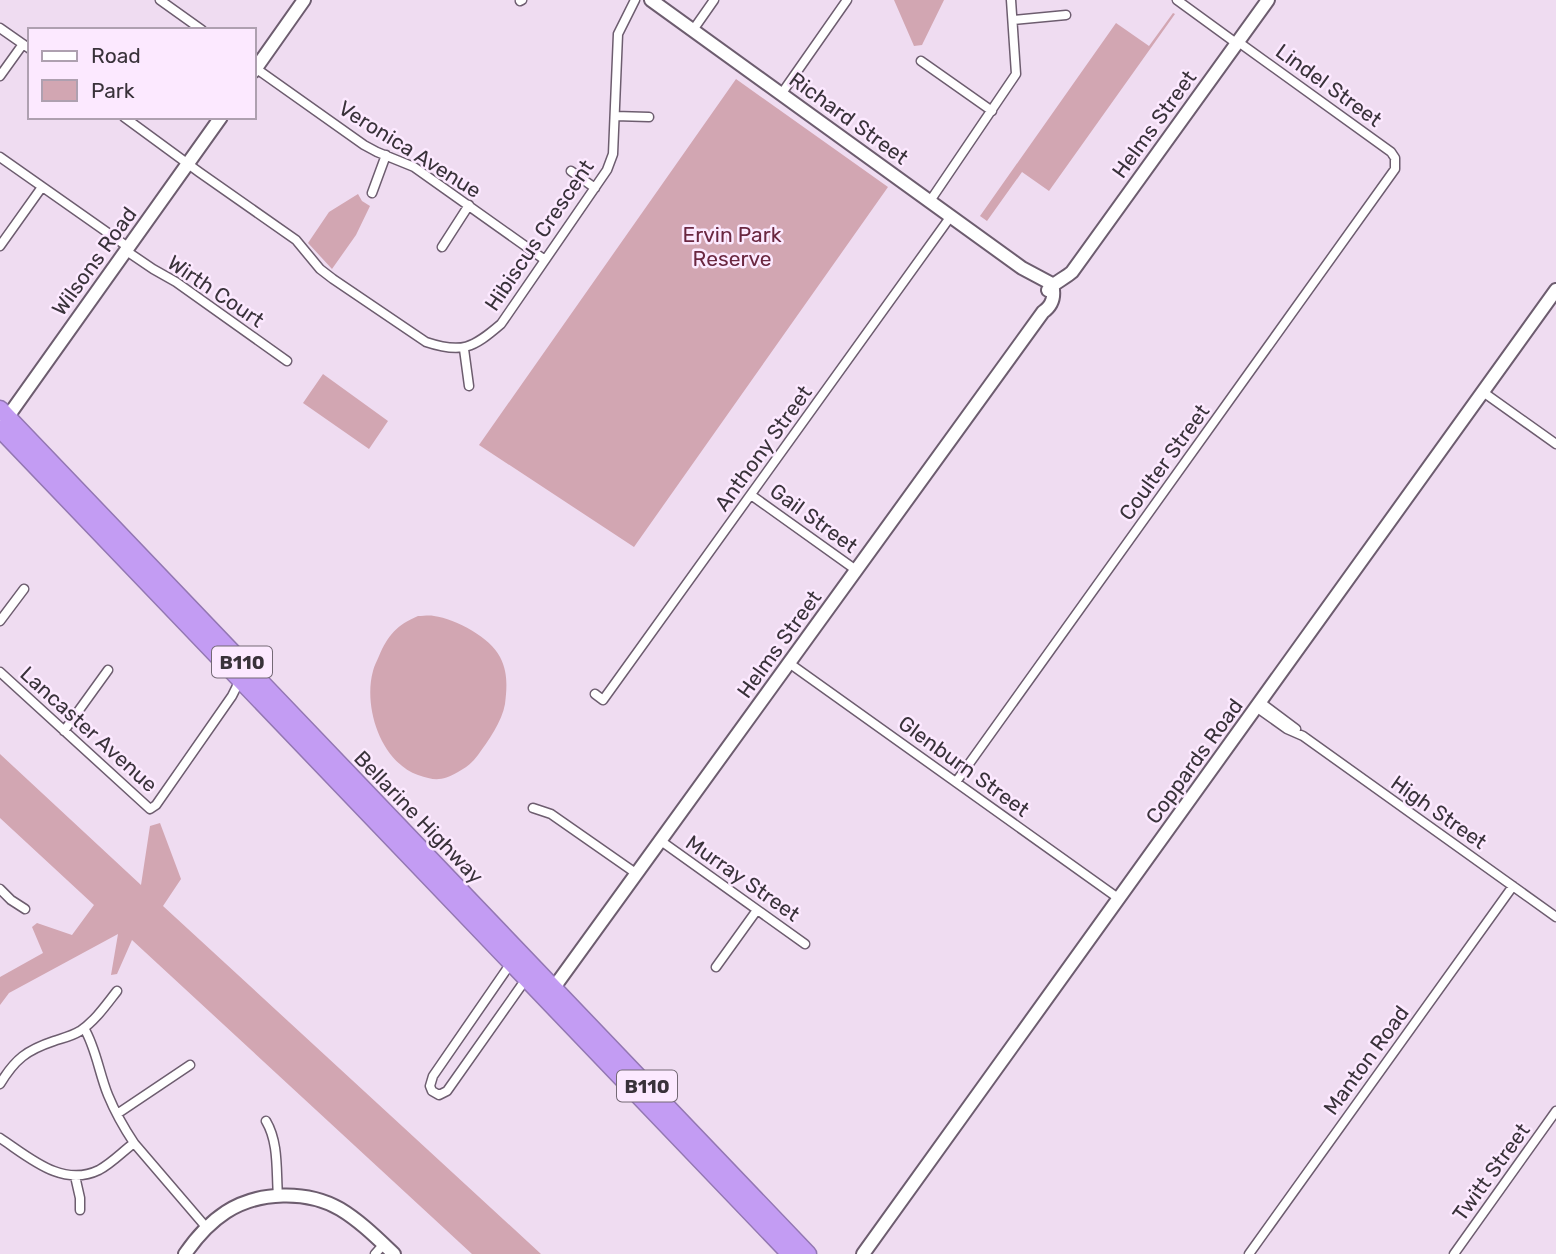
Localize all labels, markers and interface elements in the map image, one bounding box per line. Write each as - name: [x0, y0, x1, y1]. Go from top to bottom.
- legend: [28, 28, 256, 119]
- street label: Lindel Street: [1271, 38, 1387, 132]
- text: Road: [91, 43, 141, 68]
- street label: Helms Street: [1107, 65, 1201, 183]
- street label: Richard Street: [785, 66, 913, 170]
- text: Park: [91, 78, 135, 103]
- street label: Veronica Avenue: [334, 95, 486, 203]
- street label: Hibiscus Crescent: [479, 155, 599, 315]
- street label: Wilsons Road: [46, 202, 142, 320]
- park label: Ervin Park Reserve: [683, 222, 782, 271]
- street label: Wirth Court: [163, 250, 269, 332]
- street label: Anthony Street: [709, 380, 817, 516]
- street label: Coulter Street: [1114, 399, 1214, 525]
- street label: Gail Street: [765, 478, 863, 558]
- street label: Helms Street: [732, 585, 826, 703]
- road number: B110: [212, 646, 272, 678]
- street label: Lancaster Avenue: [15, 661, 163, 797]
- street label: Coppards Road: [1140, 694, 1248, 828]
- street label: Glenburn Street: [894, 710, 1034, 822]
- street label: Bellarine Highway: [349, 745, 489, 889]
- street label: High Street: [1386, 770, 1492, 854]
- street label: Murray Street: [681, 830, 805, 926]
- street label: Manton Road: [1318, 1001, 1414, 1119]
- road number: B110: [617, 1070, 677, 1102]
- street label: Twitt Street: [1447, 1118, 1535, 1226]

